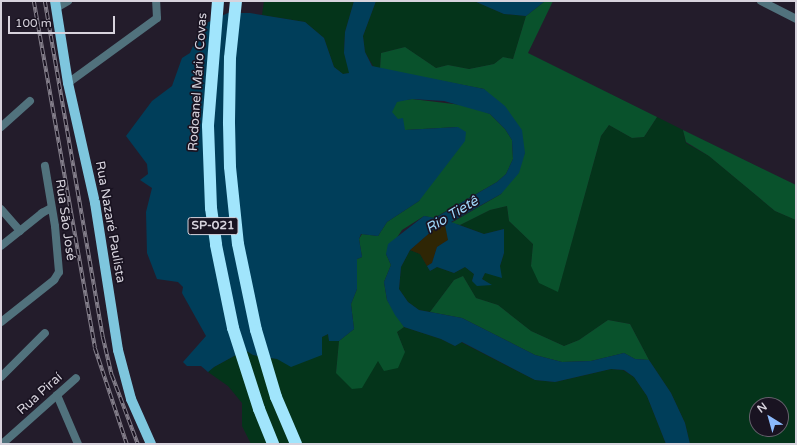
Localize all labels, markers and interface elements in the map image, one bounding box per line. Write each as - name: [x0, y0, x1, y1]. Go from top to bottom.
- scale bar: [10, 8, 117, 34]
- street label: Rodoanel Mário Covas: [185, 12, 211, 152]
- text: 100 m: [15, 16, 52, 30]
- street label: Rua Nazaré Paulista: [92, 160, 128, 284]
- street label: Rua São José: [52, 178, 78, 262]
- water label: Rio Tietê: [423, 193, 481, 237]
- road number: SP-021: [187, 216, 239, 236]
- street label: Rua Piraí: [14, 370, 66, 418]
- north arrow: [749, 397, 789, 437]
- text: N: [755, 400, 770, 416]

